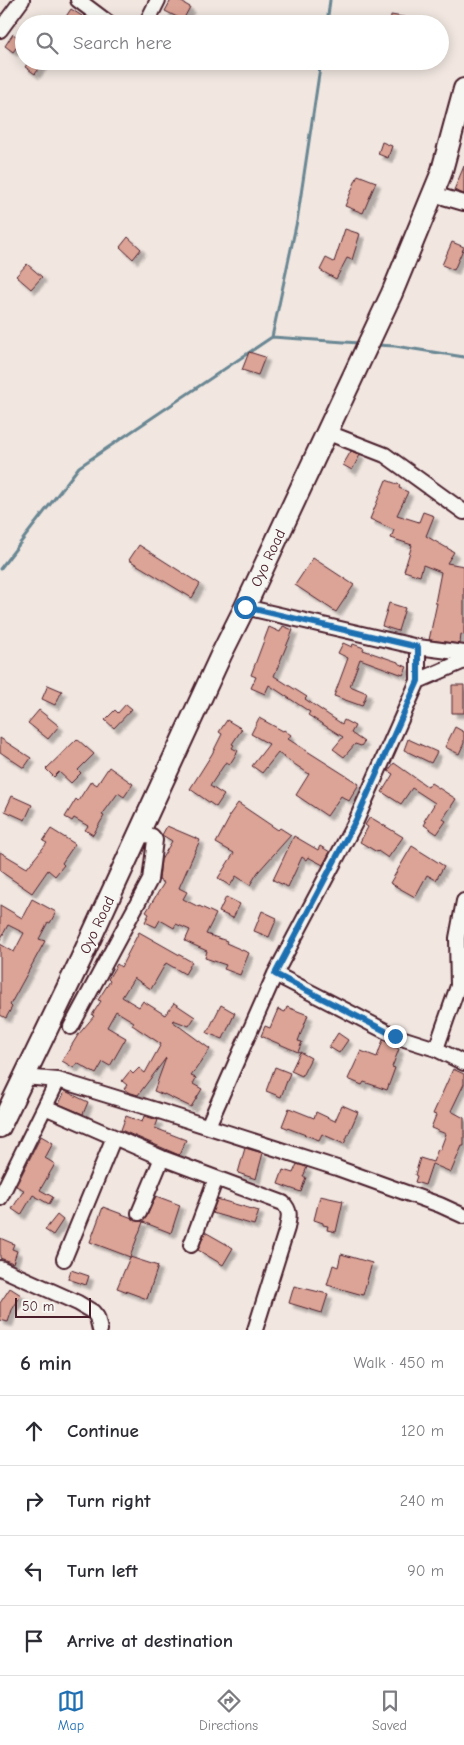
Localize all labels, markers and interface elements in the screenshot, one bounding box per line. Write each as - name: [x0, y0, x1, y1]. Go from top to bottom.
- search box: [15, 15, 449, 70]
- icon: search: [33, 29, 61, 57]
- text: Search here: [73, 32, 172, 54]
- street label: Oyo Road: [247, 526, 289, 590]
- route start: [234, 596, 257, 619]
- street label: Oyo Road: [76, 893, 118, 957]
- route end: [384, 1025, 407, 1048]
- scale bar: [15, 1295, 91, 1318]
- text: 50 m: [22, 1298, 54, 1315]
- text: 6 min: [20, 1351, 72, 1375]
- text: Walk · 450 m: [353, 1354, 444, 1372]
- icon: ahead: [20, 1417, 48, 1445]
- text: Continue: [67, 1420, 139, 1442]
- text: 120 m: [401, 1422, 444, 1440]
- icon: right: [20, 1487, 48, 1515]
- text: Turn right: [67, 1490, 151, 1512]
- text: 240 m: [400, 1492, 444, 1510]
- icon: left: [20, 1557, 48, 1585]
- text: Turn left: [67, 1560, 138, 1582]
- text: 90 m: [407, 1562, 444, 1580]
- icon: arrive: [20, 1627, 48, 1655]
- text: Arrive at destination: [67, 1630, 233, 1652]
- tab: Map: [57, 1687, 85, 1734]
- tab: Directions: [199, 1687, 258, 1734]
- tab: Saved: [372, 1687, 407, 1734]

